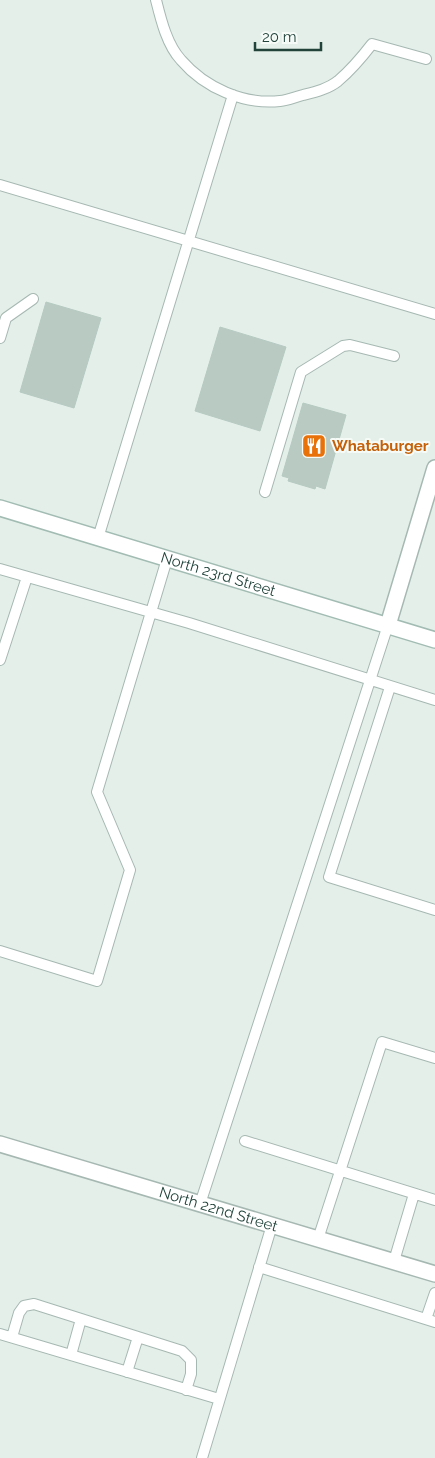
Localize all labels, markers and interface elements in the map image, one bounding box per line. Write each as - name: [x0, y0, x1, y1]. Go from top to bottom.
- scale bar: [255, 20, 321, 52]
- text: 20 m: [262, 28, 297, 46]
- restaurant icon: Whataburger: [301, 433, 327, 459]
- place label: Whataburger: [332, 437, 429, 455]
- street label: North 23rd Street: [159, 548, 278, 600]
- street label: North 22nd Street: [157, 1183, 280, 1235]

